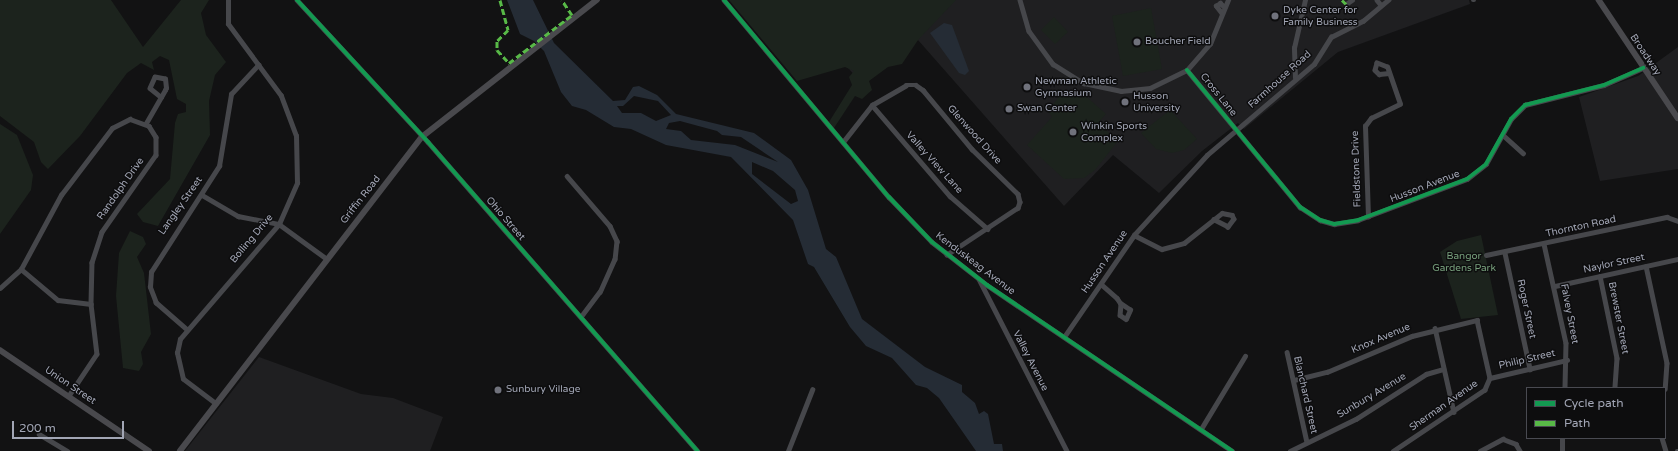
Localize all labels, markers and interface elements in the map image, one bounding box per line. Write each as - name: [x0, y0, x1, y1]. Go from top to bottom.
- place label: Dyke Center for Family Business: [1283, 4, 1358, 28]
- marker: Dyke Center for Family Business: [1270, 11, 1280, 21]
- street label: Broadway: [1627, 32, 1663, 78]
- place label: Boucher Field: [1145, 36, 1210, 48]
- marker: Boucher Field: [1132, 37, 1142, 47]
- street label: Farmhouse Road: [1246, 49, 1314, 111]
- street label: Cross Lane: [1197, 71, 1239, 119]
- place label: Newman Athletic Gymnasium: [1035, 75, 1117, 98]
- marker: Newman Athletic Gymnasium: [1022, 82, 1032, 92]
- place label: Husson University: [1133, 90, 1180, 114]
- marker: Husson University: [1120, 97, 1130, 107]
- street label: Glenwood Drive: [944, 103, 1004, 167]
- place label: Swan Center: [1017, 103, 1077, 115]
- marker: Swan Center: [1004, 104, 1014, 114]
- place label: Winkin Sports Complex: [1081, 120, 1147, 144]
- marker: Winkin Sports Complex: [1068, 127, 1078, 137]
- street label: Valley View Lane: [903, 130, 965, 196]
- street label: Fieldstone Drive: [1350, 131, 1364, 207]
- street label: Randolph Drive: [95, 156, 147, 222]
- street label: Husson Avenue: [1388, 168, 1462, 206]
- street label: Griffin Road: [338, 173, 384, 227]
- street label: Langley Street: [156, 175, 206, 237]
- street label: Ohio Street: [483, 195, 527, 243]
- street label: Bolling Drive: [228, 212, 276, 266]
- street label: Thornton Road: [1545, 214, 1617, 240]
- street label: Husson Avenue: [1079, 228, 1131, 296]
- street label: Kenduskeag Avenue: [933, 230, 1017, 298]
- park label: Bangor Gardens Park: [1432, 250, 1496, 274]
- street label: Naylor Street: [1582, 252, 1646, 276]
- street label: Roger Street: [1514, 278, 1538, 340]
- street label: Brewster Street: [1605, 281, 1631, 355]
- street label: Falvey Street: [1557, 283, 1581, 345]
- street label: Knox Avenue: [1350, 321, 1412, 357]
- street label: Valley Avenue: [1010, 329, 1050, 393]
- street label: Philip Street: [1498, 348, 1556, 372]
- street label: Blanchard Street: [1290, 355, 1320, 435]
- street label: Union Street: [42, 364, 98, 408]
- street label: Sunbury Avenue: [1335, 371, 1409, 421]
- street label: Sherman Avenue: [1407, 378, 1481, 434]
- place label: Sunbury Village: [506, 384, 580, 396]
- marker: Sunbury Village: [493, 385, 503, 395]
- legend: [1526, 387, 1666, 439]
- text: Cycle path: [1564, 396, 1623, 410]
- scale bar: [14, 413, 126, 439]
- text: Path: [1564, 416, 1590, 430]
- text: 200 m: [19, 421, 56, 435]

